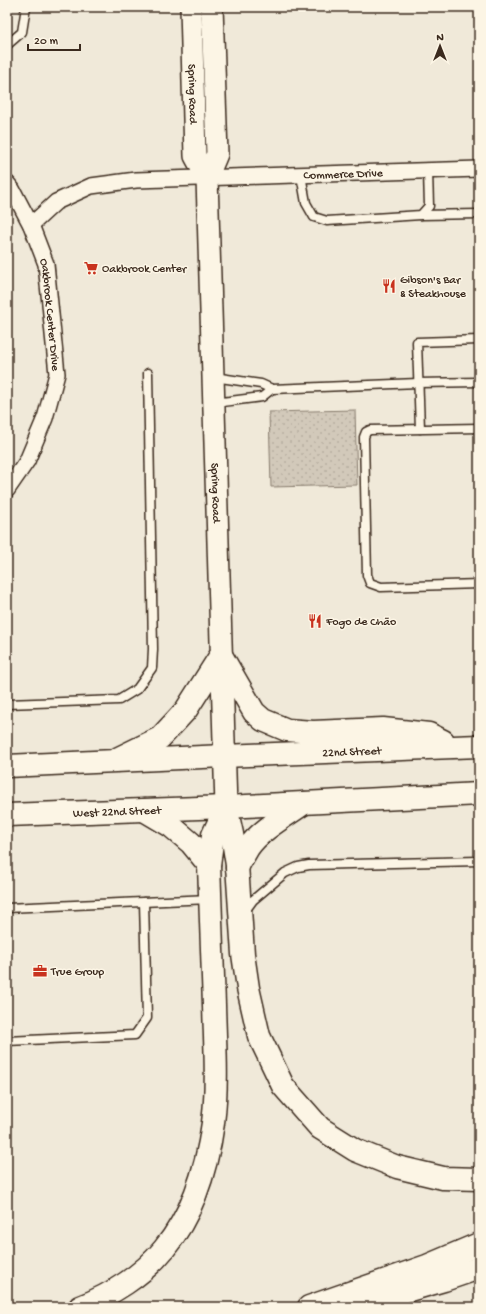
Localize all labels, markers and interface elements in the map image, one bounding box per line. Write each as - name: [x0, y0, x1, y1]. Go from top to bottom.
- scale bar: [28, 26, 80, 52]
- north arrow: [420, 26, 460, 66]
- text: N: [436, 32, 444, 44]
- text: 20 m: [34, 35, 59, 49]
- street label: Spring Road: [184, 64, 199, 125]
- street label: Commerce Drive: [303, 167, 384, 184]
- street label: Oakbrook Center Drive: [35, 257, 62, 373]
- supermarket icon: Oakbrook Center: [83, 260, 99, 276]
- place label: Oakbrook Center: [102, 263, 188, 277]
- place label: Gibson's Bar & Steakhouse: [400, 274, 467, 302]
- restaurant icon: Gibson's Bar & Steakhouse: [381, 278, 397, 294]
- street label: Spring Road: [207, 463, 222, 524]
- restaurant icon: Fogo de Chão: [307, 613, 323, 629]
- place label: Fogo de Chão: [325, 616, 396, 630]
- street label: 22nd Street: [322, 745, 383, 761]
- street label: West 22nd Street: [73, 804, 162, 822]
- office icon: True Group: [32, 963, 48, 979]
- place label: True Group: [50, 966, 104, 980]

